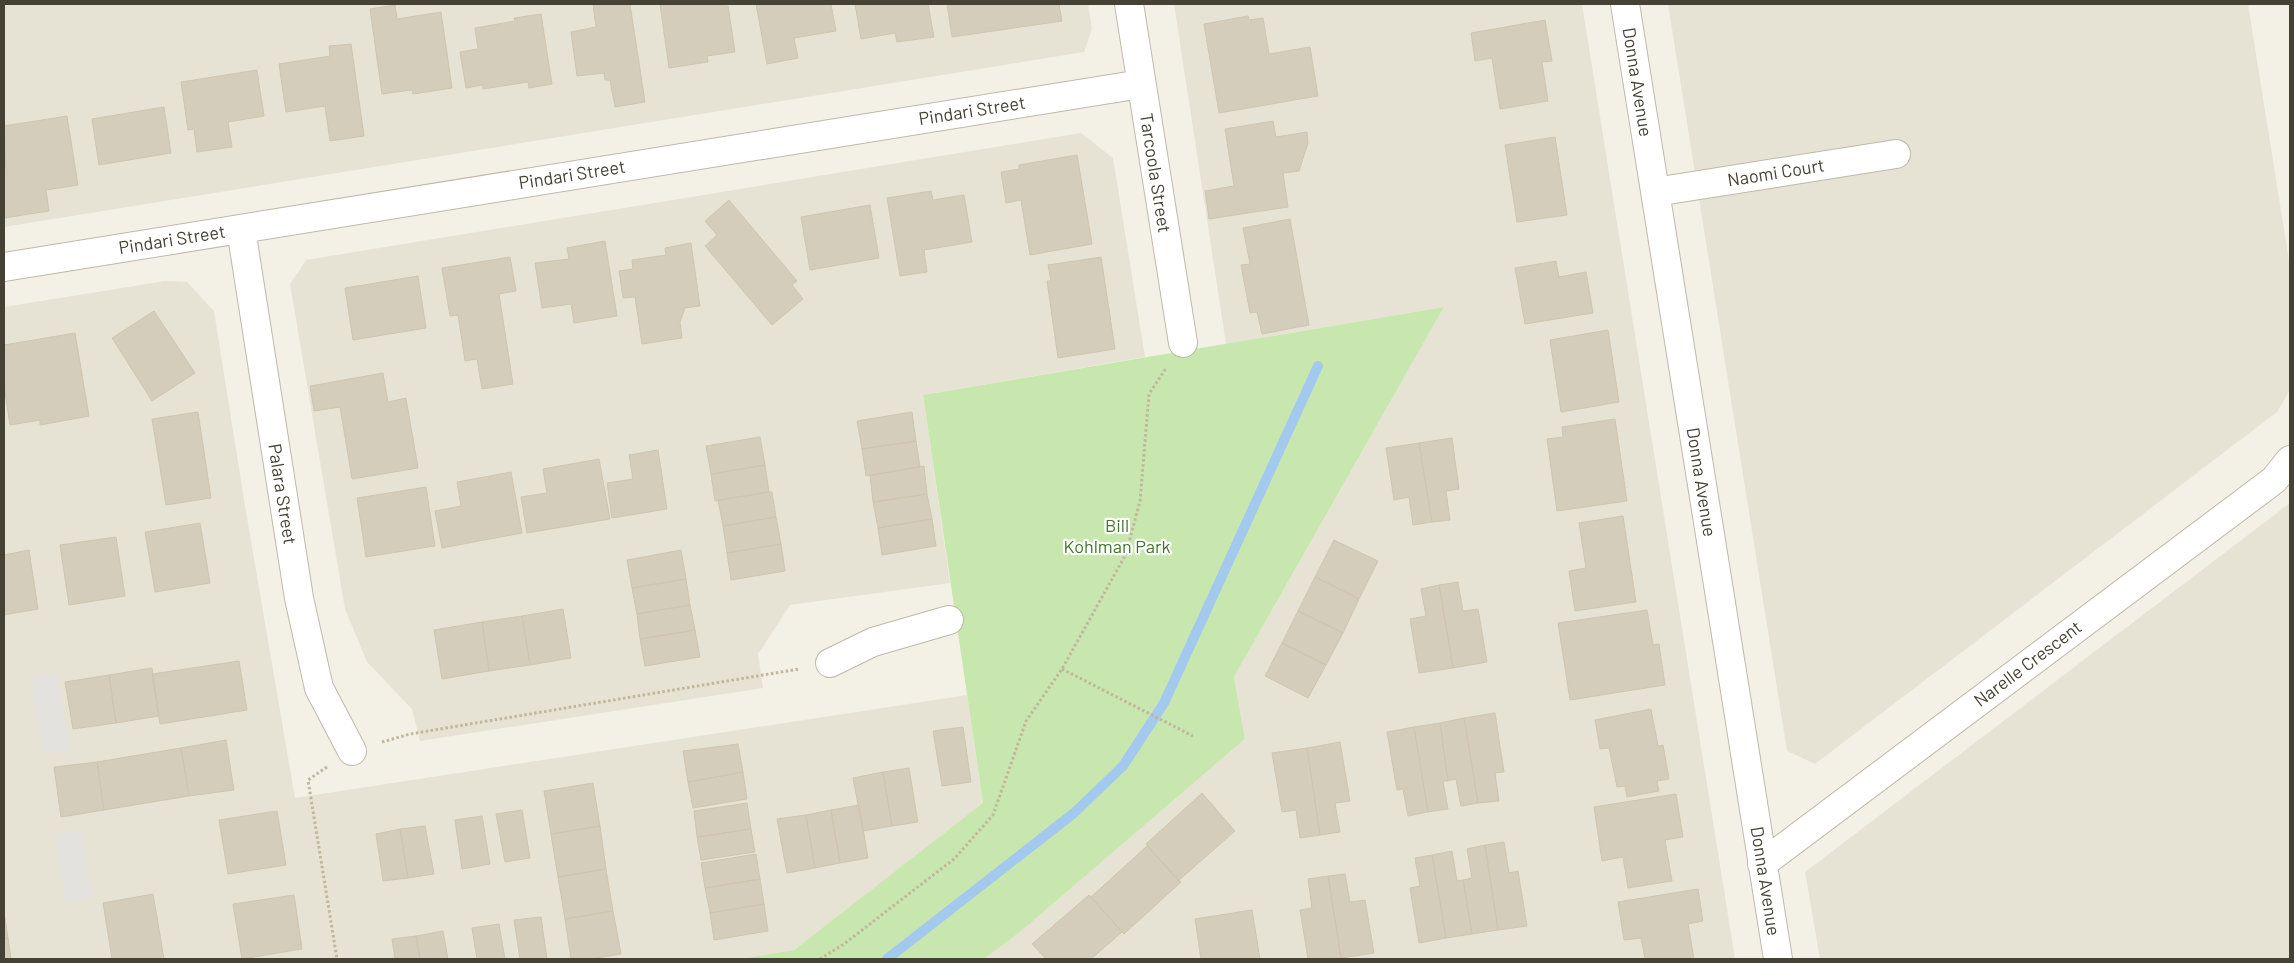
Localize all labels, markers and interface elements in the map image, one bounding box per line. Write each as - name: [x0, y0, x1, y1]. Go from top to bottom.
- street label: Donna Avenue: [1618, 26, 1657, 138]
- street label: Pindari Street: [917, 91, 1027, 129]
- street label: Tarcoola Street: [1136, 112, 1176, 234]
- street label: Naomi Court: [1726, 153, 1826, 191]
- street label: Pindari Street: [517, 155, 627, 193]
- street label: Pindari Street: [117, 220, 227, 258]
- street label: Donna Avenue: [1682, 426, 1721, 538]
- street label: Palara Street: [264, 442, 302, 546]
- park label: Bill Kohlman Park: [1063, 514, 1171, 557]
- street label: Narelle Crescent: [1969, 615, 2086, 711]
- street label: Donna Avenue: [1746, 825, 1785, 937]

